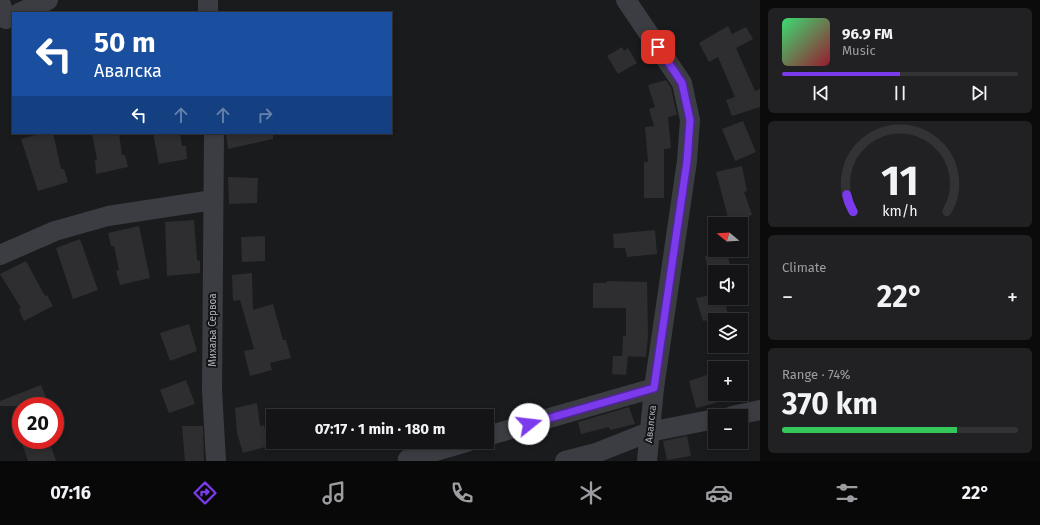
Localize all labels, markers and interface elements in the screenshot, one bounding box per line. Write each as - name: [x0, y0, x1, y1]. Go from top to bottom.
- text: 96.9 FM: [842, 25, 893, 43]
- text: 50 m: [94, 26, 156, 59]
- icon: left: [28, 28, 80, 80]
- pin: [641, 30, 675, 64]
- icon: arrive: [647, 36, 669, 58]
- text: Music: [842, 43, 876, 58]
- text: Авалска: [94, 60, 162, 82]
- icon: previous: [810, 82, 832, 104]
- icon: pause: [889, 82, 911, 104]
- icon: next: [968, 82, 990, 104]
- icon: left: [128, 104, 150, 126]
- icon: ahead: [170, 104, 192, 126]
- icon: ahead: [212, 104, 234, 126]
- icon: right: [254, 104, 276, 126]
- text: 11: [881, 156, 919, 206]
- text: km/h: [882, 202, 918, 219]
- north arrow: [708, 217, 748, 257]
- map controls: [708, 217, 748, 449]
- text: Climate: [782, 260, 826, 275]
- button: sound: [708, 265, 748, 305]
- text: 22°: [877, 279, 923, 315]
- text: −: [782, 284, 793, 311]
- text: +: [1007, 284, 1018, 311]
- street label: Михаља Сервоа: [207, 293, 219, 367]
- button: layers: [708, 313, 748, 353]
- button: +: [708, 361, 748, 401]
- text: Range · 74%: [782, 367, 850, 382]
- text: 370 km: [782, 386, 878, 422]
- speed limit sign: 20: [12, 397, 64, 449]
- position arrow: [508, 403, 550, 445]
- street label: Авалска: [643, 405, 659, 443]
- button: −: [708, 409, 748, 449]
- text: 07:17 · 1 min · 180 m: [315, 420, 445, 438]
- icon: directions: [191, 479, 219, 507]
- icon: music: [320, 479, 348, 507]
- icon: phone: [448, 479, 476, 507]
- icon: climate: [577, 479, 605, 507]
- icon: car: [705, 479, 733, 507]
- icon: filters: [833, 479, 861, 507]
- text: 07:16: [50, 482, 91, 504]
- text: 22°: [962, 482, 990, 504]

